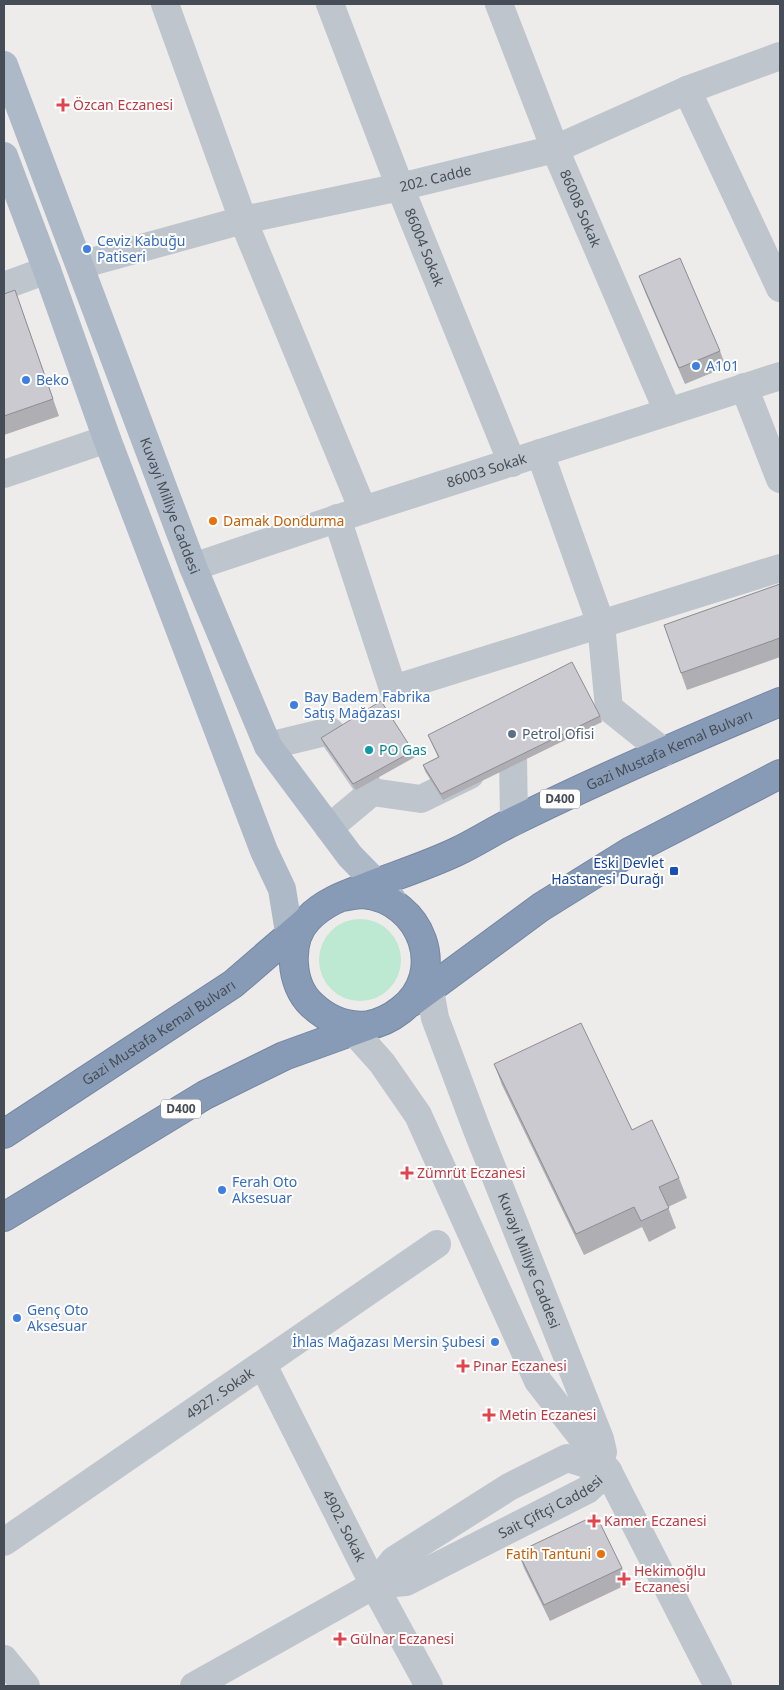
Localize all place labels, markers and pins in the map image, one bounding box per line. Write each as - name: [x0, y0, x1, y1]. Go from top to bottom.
- place label: Özcan Eczanesi: [73, 95, 173, 114]
- marker: Özcan Eczanesi: [57, 99, 69, 111]
- place label: Ceviz Kabuğu Patiseri: [97, 231, 185, 266]
- marker: Ceviz Kabuğu Patiseri: [81, 243, 93, 255]
- place label: A101: [706, 356, 739, 375]
- marker: A101: [690, 360, 702, 372]
- place label: Beko: [36, 370, 69, 389]
- marker: Beko: [20, 374, 32, 386]
- place label: Damak Dondurma: [223, 511, 344, 530]
- marker: Damak Dondurma: [207, 515, 219, 527]
- place label: Bay Badem Fabrika Satış Mağazası: [304, 687, 430, 722]
- marker: Bay Badem Fabrika Satış Mağazası: [288, 699, 300, 711]
- place label: Petrol Ofisi: [522, 724, 594, 743]
- marker: Petrol Ofisi: [506, 728, 518, 740]
- place label: PO Gas: [379, 740, 427, 759]
- marker: PO Gas: [363, 744, 375, 756]
- place label: Eski Devlet Hastanesi Durağı: [551, 853, 664, 888]
- marker: Eski Devlet Hastanesi Durağı: [668, 865, 680, 877]
- place label: Zümrüt Eczanesi: [417, 1163, 526, 1182]
- marker: Zümrüt Eczanesi: [401, 1167, 413, 1179]
- place label: Ferah Oto Aksesuar: [232, 1172, 297, 1207]
- marker: Ferah Oto Aksesuar: [216, 1184, 228, 1196]
- place label: Genç Oto Aksesuar: [27, 1300, 89, 1335]
- marker: Genç Oto Aksesuar: [11, 1312, 23, 1324]
- place label: İhlas Mağazası Mersin Şubesi: [292, 1332, 485, 1351]
- marker: İhlas Mağazası Mersin Şubesi: [489, 1336, 501, 1348]
- place label: Pınar Eczanesi: [473, 1356, 567, 1375]
- marker: Pınar Eczanesi: [457, 1360, 469, 1372]
- place label: Metin Eczanesi: [499, 1405, 596, 1424]
- marker: Metin Eczanesi: [483, 1409, 495, 1421]
- place label: Kamer Eczanesi: [604, 1511, 707, 1530]
- marker: Kamer Eczanesi: [588, 1515, 600, 1527]
- place label: Fatih Tantuni: [506, 1544, 591, 1563]
- marker: Fatih Tantuni: [595, 1548, 607, 1560]
- place label: Hekimoğlu Eczanesi: [634, 1561, 706, 1596]
- marker: Hekimoğlu Eczanesi: [618, 1573, 630, 1585]
- place label: Gülnar Eczanesi: [350, 1629, 454, 1648]
- marker: Gülnar Eczanesi: [334, 1633, 346, 1645]

